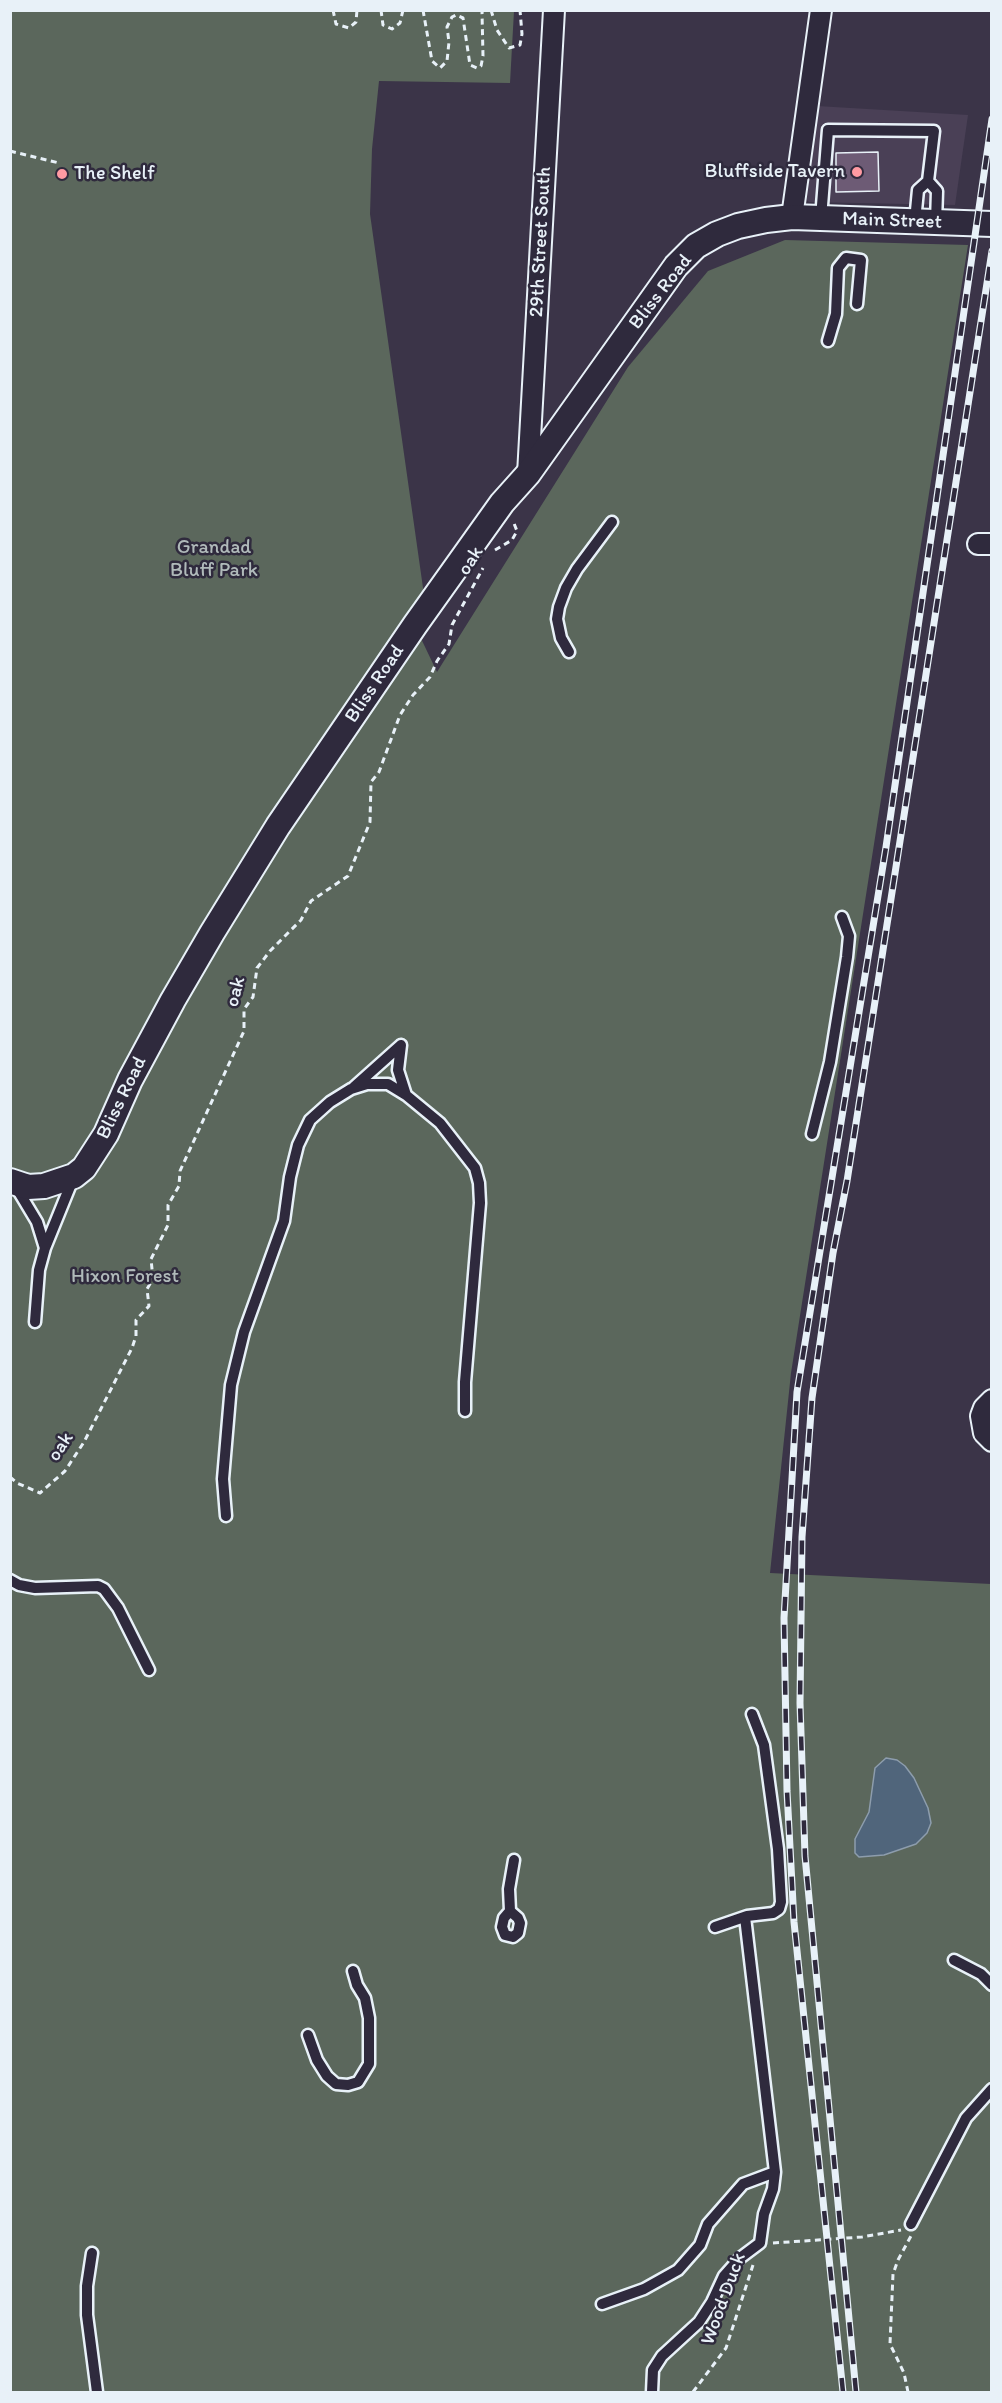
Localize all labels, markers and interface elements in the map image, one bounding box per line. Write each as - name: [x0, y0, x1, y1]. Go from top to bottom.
- place label: Bluffside Tavern: [705, 160, 845, 184]
- place label: The Shelf: [74, 162, 155, 186]
- marker: Bluffside Tavern: [850, 165, 864, 179]
- street label: 29th Street South: [525, 166, 557, 318]
- marker: The Shelf: [55, 167, 69, 181]
- street label: Main Street: [842, 207, 942, 235]
- street label: Bliss Road: [624, 249, 698, 335]
- park label: Grandad Bluff Park: [170, 536, 258, 583]
- street label: oak: [453, 542, 489, 580]
- street label: Bliss Road: [340, 640, 410, 728]
- street label: oak: [220, 974, 252, 1010]
- street label: Bliss Road: [92, 1053, 152, 1143]
- park label: Hixon Forest: [71, 1265, 179, 1289]
- street label: oak: [43, 1428, 79, 1466]
- street label: Wood Duck: [696, 2250, 752, 2348]

